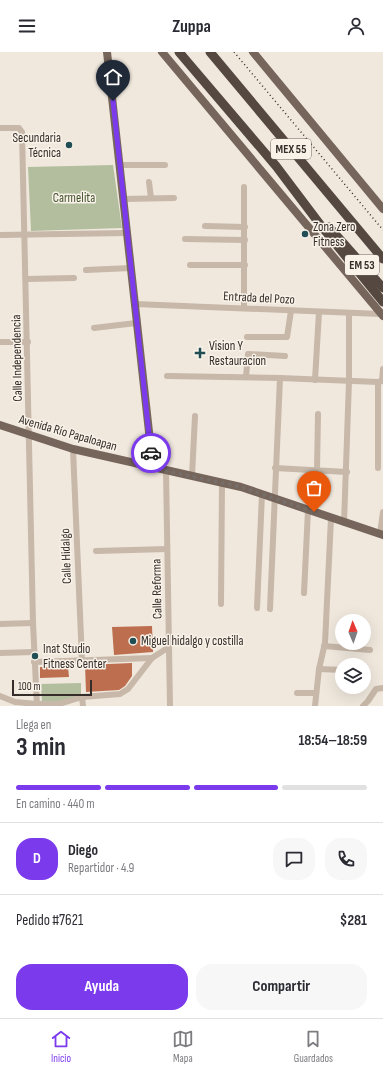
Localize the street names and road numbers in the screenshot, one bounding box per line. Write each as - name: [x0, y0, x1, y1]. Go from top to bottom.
- road number: MEX 55: [271, 139, 311, 159]
- road number: EM 53: [345, 255, 379, 275]
- street label: Entrada del Pozo: [223, 288, 295, 308]
- street label: Calle Independencia: [8, 314, 26, 402]
- street label: Avenida Río Papaloapan: [16, 411, 119, 455]
- street label: Calle Hidalgo: [57, 528, 75, 584]
- street label: Calle Reforma: [148, 559, 166, 619]

